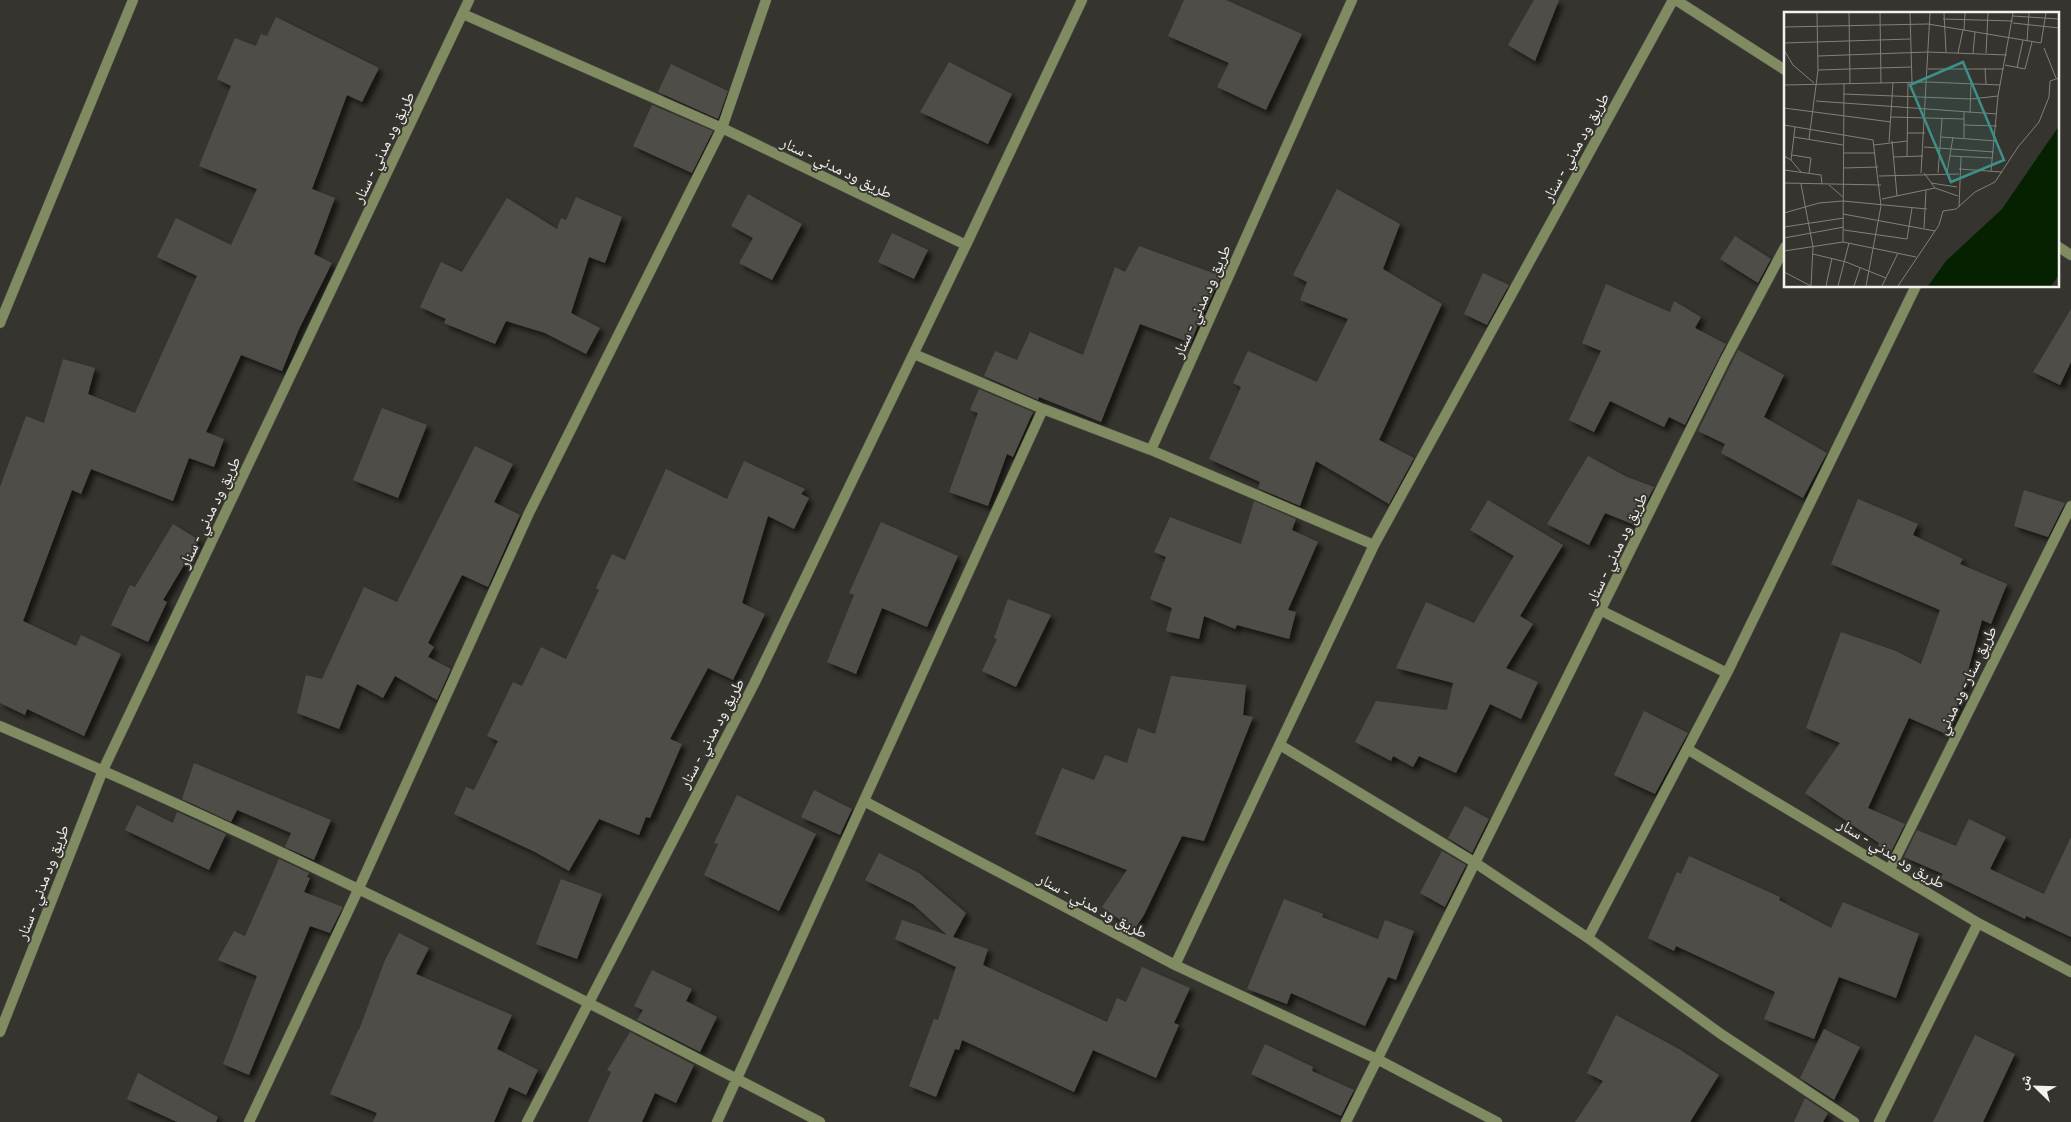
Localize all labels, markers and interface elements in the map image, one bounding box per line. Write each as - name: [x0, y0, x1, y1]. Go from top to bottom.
- inset map: [1784, 12, 2058, 288]
- street label: طريق ود مدني - سنار: [346, 87, 424, 210]
- street label: طريق ود مدني - سنار: [1535, 88, 1618, 209]
- street label: طريق ود مدني - سنار: [774, 130, 897, 208]
- street label: طريق ود مدني - سنار: [1166, 241, 1240, 364]
- street label: طريق ود مدني - سنار: [172, 452, 250, 575]
- street label: طريق ود مدني - سنار: [1579, 488, 1657, 611]
- street label: طريق سنار- ود مدني: [1930, 622, 2006, 740]
- street label: طريق ود مدني - سنار: [672, 674, 754, 795]
- street label: طريق ود مدني - سنار: [1831, 812, 1950, 898]
- street label: طريق ود مدني - سنار: [10, 821, 79, 945]
- street label: طريق ود مدني - سنار: [1031, 866, 1152, 948]
- north arrow: [2011, 1062, 2061, 1112]
- text: ش: [2012, 1071, 2040, 1094]

